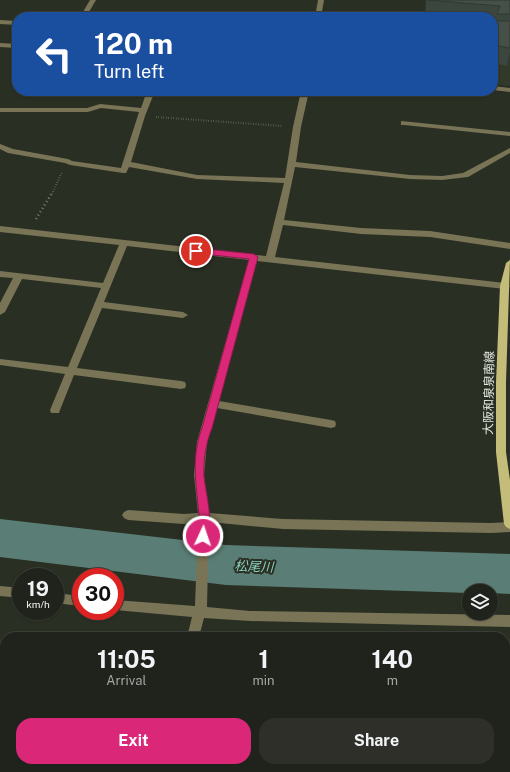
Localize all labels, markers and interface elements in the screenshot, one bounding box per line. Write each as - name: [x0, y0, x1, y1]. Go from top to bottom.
- text: 120 m: [94, 27, 173, 60]
- icon: left: [28, 28, 80, 80]
- text: Turn left: [94, 61, 164, 82]
- pin: [179, 234, 213, 268]
- icon: arrive: [185, 240, 207, 262]
- street label: 大阪和泉泉南線: [481, 351, 497, 435]
- position arrow: [182, 515, 224, 557]
- water label: 松尾川: [234, 558, 276, 575]
- speed limit sign: 30: [72, 568, 124, 620]
- text: 19: [27, 577, 49, 601]
- map controls: [462, 584, 498, 620]
- button: layers: [462, 584, 498, 620]
- text: km/h: [26, 598, 50, 610]
- text: 11:05: [97, 645, 156, 673]
- text: 1: [258, 645, 269, 673]
- text: 140: [372, 645, 413, 673]
- text: Arrival: [106, 673, 146, 688]
- text: min: [253, 673, 275, 688]
- text: m: [387, 673, 398, 688]
- button: Exit: [16, 718, 251, 764]
- button: Share: [259, 718, 494, 764]

